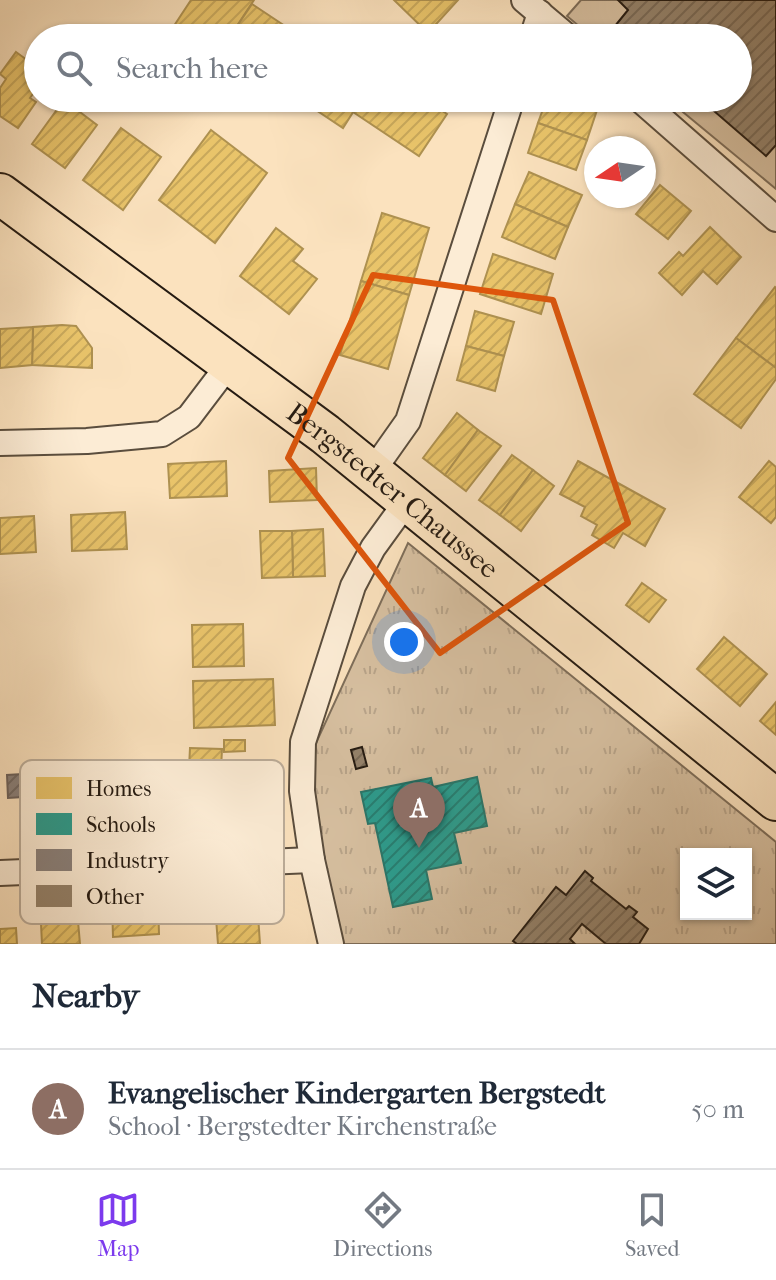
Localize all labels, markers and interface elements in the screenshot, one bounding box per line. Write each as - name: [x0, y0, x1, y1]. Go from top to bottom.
- search box: [24, 24, 752, 112]
- icon: search: [52, 46, 96, 90]
- text: Search here: [116, 51, 268, 86]
- north arrow: [584, 136, 656, 208]
- street label: Bergstedter Chaussee: [281, 395, 505, 585]
- your location: [384, 622, 424, 662]
- legend: [20, 760, 284, 924]
- text: Homes: [86, 776, 151, 802]
- pin: A: [393, 782, 445, 848]
- text: Schools: [86, 812, 156, 838]
- text: Industry: [86, 848, 170, 874]
- map controls: [680, 848, 752, 920]
- button: layers: [680, 848, 752, 920]
- text: Other: [86, 884, 144, 910]
- text: Nearby: [32, 976, 139, 1016]
- text: Evangelischer Kindergarten Bergstedt: [108, 1076, 605, 1111]
- text: A: [50, 1094, 66, 1125]
- text: 50 m: [691, 1094, 744, 1125]
- text: School · Bergstedter Kirchenstraße: [108, 1111, 497, 1142]
- tab: Map: [96, 1188, 140, 1262]
- tab: Directions: [333, 1188, 432, 1262]
- tab: Saved: [625, 1188, 680, 1262]

